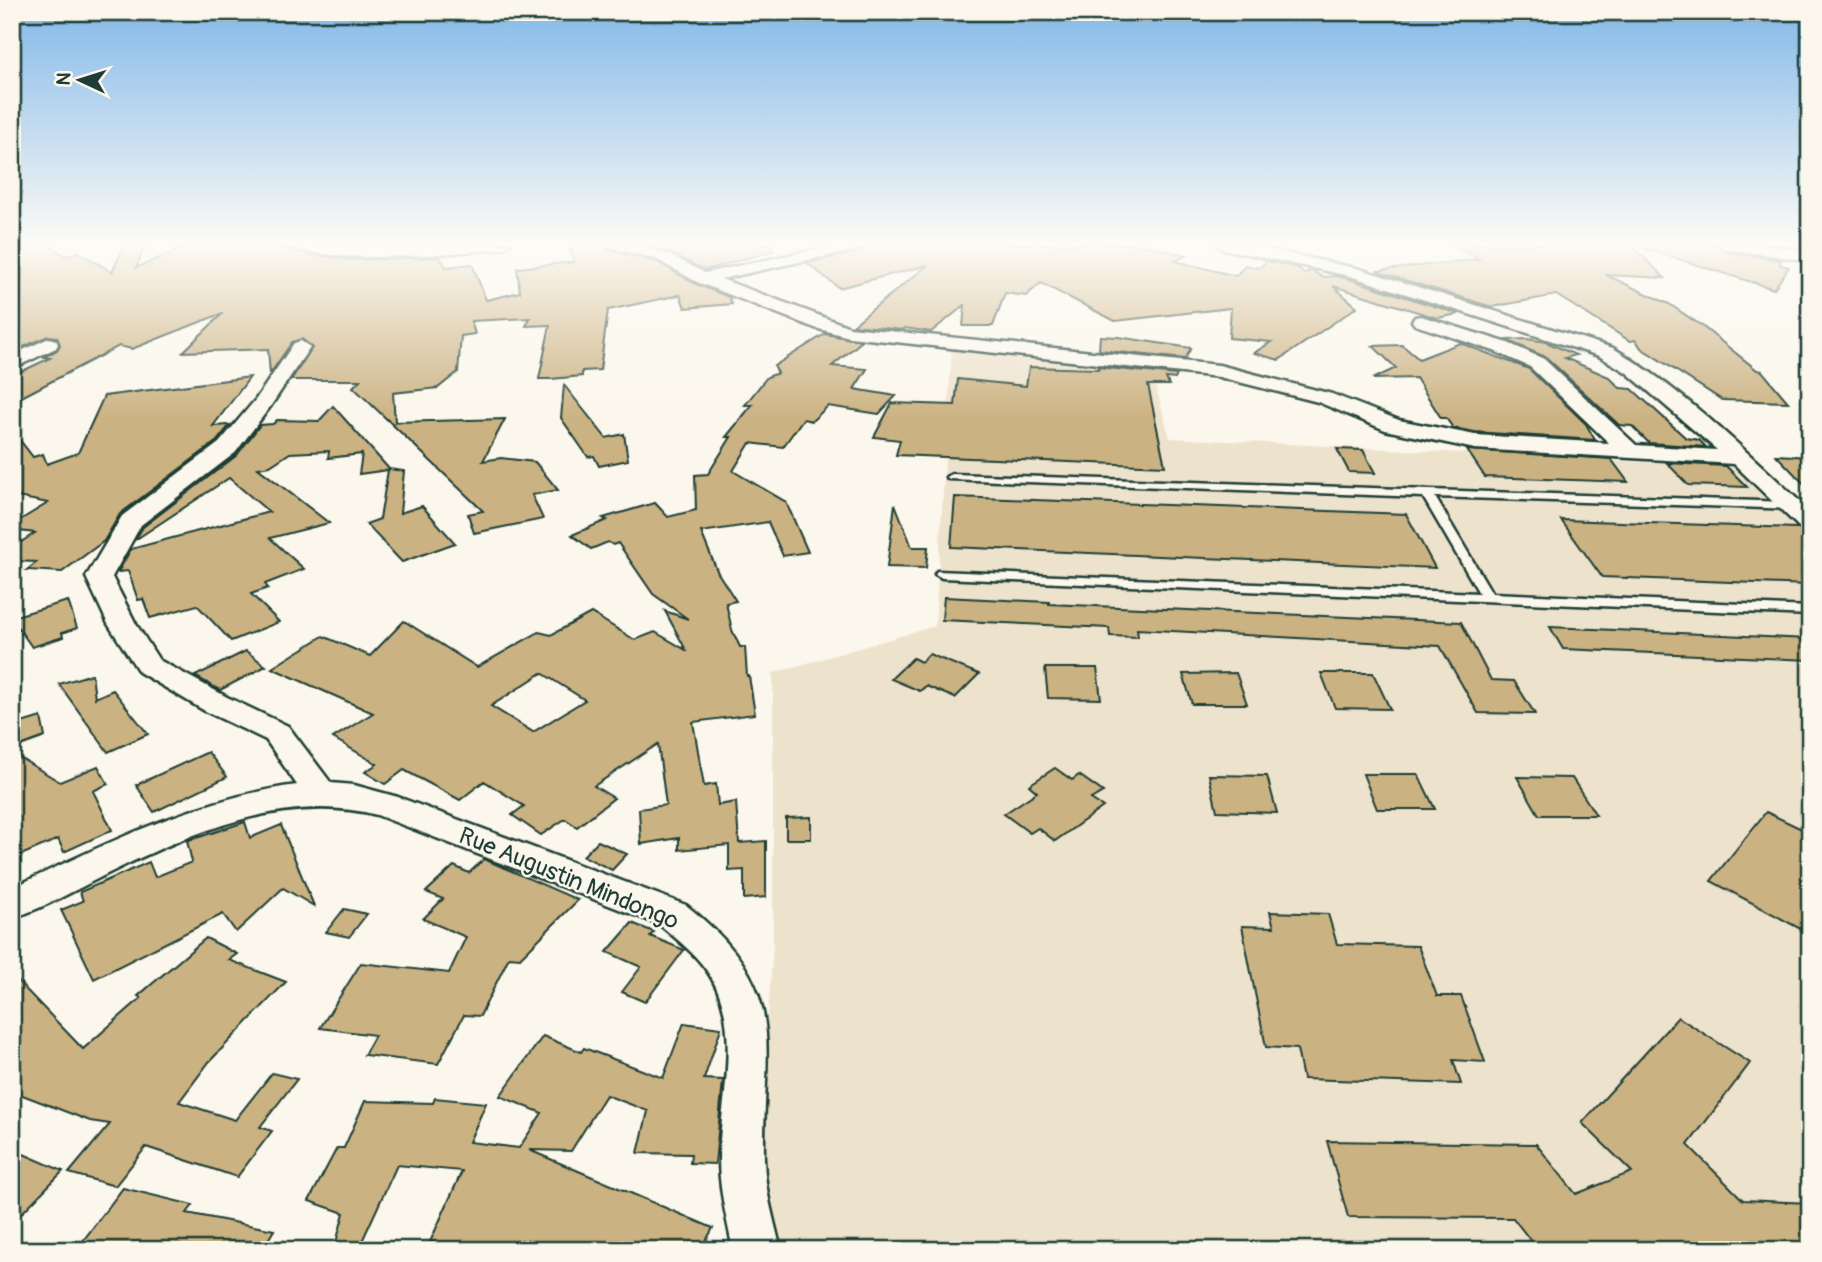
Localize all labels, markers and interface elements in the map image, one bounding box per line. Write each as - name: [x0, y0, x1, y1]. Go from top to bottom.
- north arrow: [46, 46, 116, 116]
- text: N: [52, 71, 76, 86]
- street label: Rue Augustin Mindongo: [455, 821, 683, 936]

